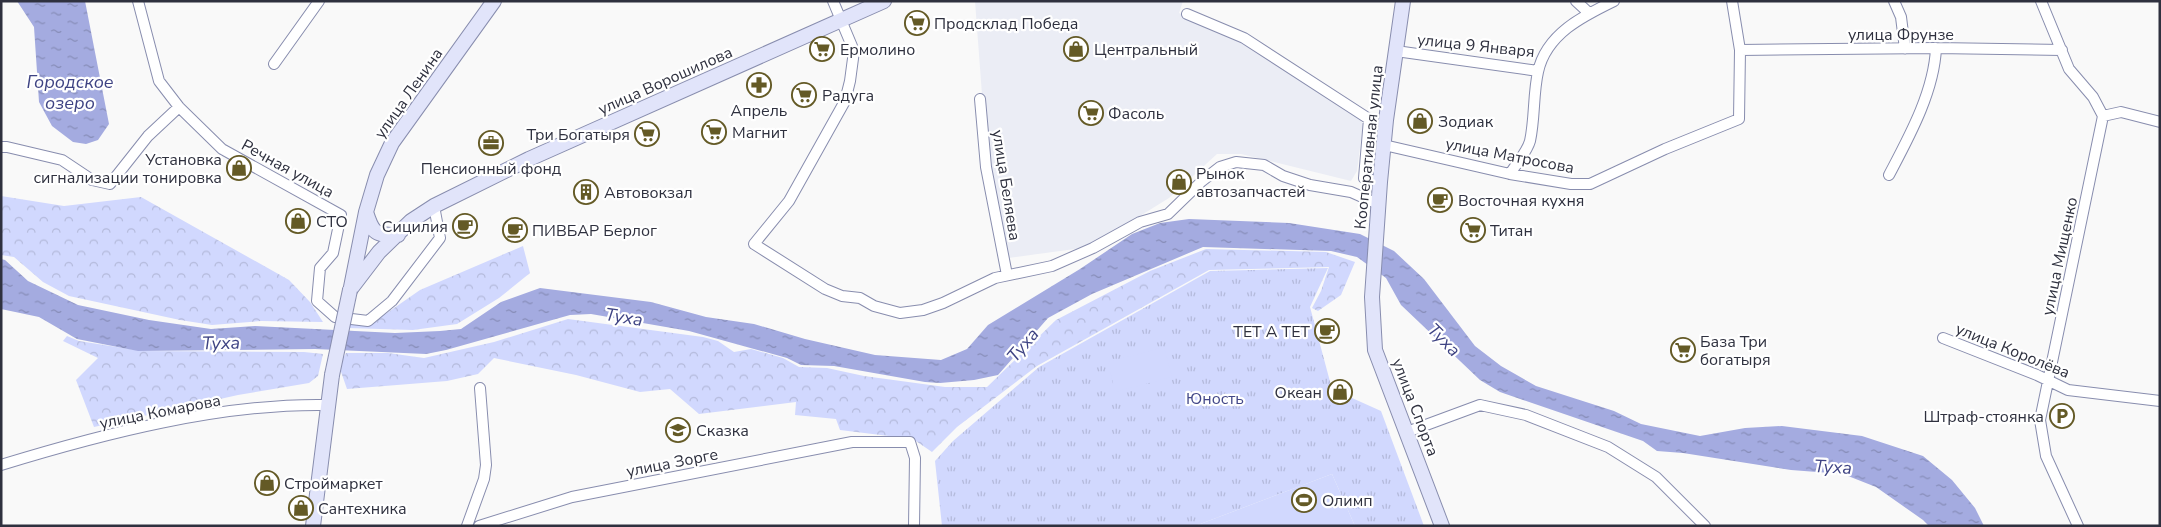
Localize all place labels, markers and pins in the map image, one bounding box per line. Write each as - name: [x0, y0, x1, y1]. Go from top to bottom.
- supermarket icon: Продсклад Победа: [904, 10, 930, 36]
- place label: Продсклад Победа: [934, 13, 1078, 35]
- supermarket icon: Ермолино: [809, 36, 835, 62]
- shop icon: Центральный: [1063, 36, 1089, 62]
- place label: Ермолино: [840, 39, 915, 61]
- place label: Центральный: [1094, 39, 1198, 61]
- pharmacy icon: Апрель: [746, 72, 772, 98]
- supermarket icon: Радуга: [791, 82, 817, 108]
- place label: Радуга: [822, 85, 874, 107]
- place label: Апрель: [731, 100, 787, 122]
- supermarket icon: Фасоль: [1078, 100, 1104, 126]
- place label: Фасоль: [1108, 103, 1164, 125]
- shop icon: Зодиак: [1407, 108, 1433, 134]
- place label: Зодиак: [1438, 111, 1494, 133]
- supermarket icon: Магнит: [701, 119, 727, 145]
- supermarket icon: Три Богатыря: [634, 121, 660, 147]
- place label: Магнит: [732, 122, 788, 144]
- place label: Три Богатыря: [527, 124, 630, 146]
- office icon: Пенсионный фонд: [478, 130, 504, 156]
- place label: Установка сигнализации тонировка: [33, 149, 222, 189]
- shop icon: Установка сигнализации тонировка: [226, 155, 252, 181]
- place label: Пенсионный фонд: [421, 158, 562, 180]
- place label: Рынок автозапчастей: [1196, 163, 1306, 203]
- shop icon: Рынок автозапчастей: [1166, 169, 1192, 195]
- building icon: Автовокзал: [573, 179, 599, 205]
- place label: Автовокзал: [604, 182, 693, 204]
- cafe icon: Восточная кухня: [1427, 187, 1453, 213]
- place label: Восточная кухня: [1458, 190, 1584, 212]
- shop icon: СТО: [285, 208, 311, 234]
- place label: СТО: [316, 211, 348, 233]
- cafe icon: Сицилия: [452, 213, 478, 239]
- place label: Сицилия: [382, 216, 448, 238]
- cafe icon: ПИВБАР Берлог: [502, 217, 528, 243]
- supermarket icon: Титан: [1460, 217, 1486, 243]
- place label: ПИВБАР Берлог: [532, 220, 657, 242]
- place label: Титан: [1490, 220, 1533, 242]
- cafe icon: ТЕТ А ТЕТ: [1314, 318, 1340, 344]
- place label: ТЕТ А ТЕТ: [1233, 321, 1310, 343]
- place label: База Три богатыря: [1700, 331, 1771, 371]
- supermarket icon: База Три богатыря: [1670, 337, 1696, 363]
- shop icon: Океан: [1327, 379, 1353, 405]
- place label: Океан: [1275, 382, 1322, 404]
- parking icon: Штраф-стоянка: [2049, 403, 2075, 429]
- place label: Штраф-стоянка: [1923, 406, 2044, 428]
- school or university icon: Сказка: [665, 417, 691, 443]
- place label: Сказка: [696, 420, 749, 442]
- shop icon: Строймаркет: [254, 470, 280, 496]
- place label: Строймаркет: [284, 473, 384, 495]
- sports icon: Олимп: [1291, 487, 1317, 513]
- place label: Олимп: [1322, 490, 1373, 512]
- shop icon: Сантехника: [288, 495, 314, 521]
- place label: Сантехника: [318, 498, 407, 520]

